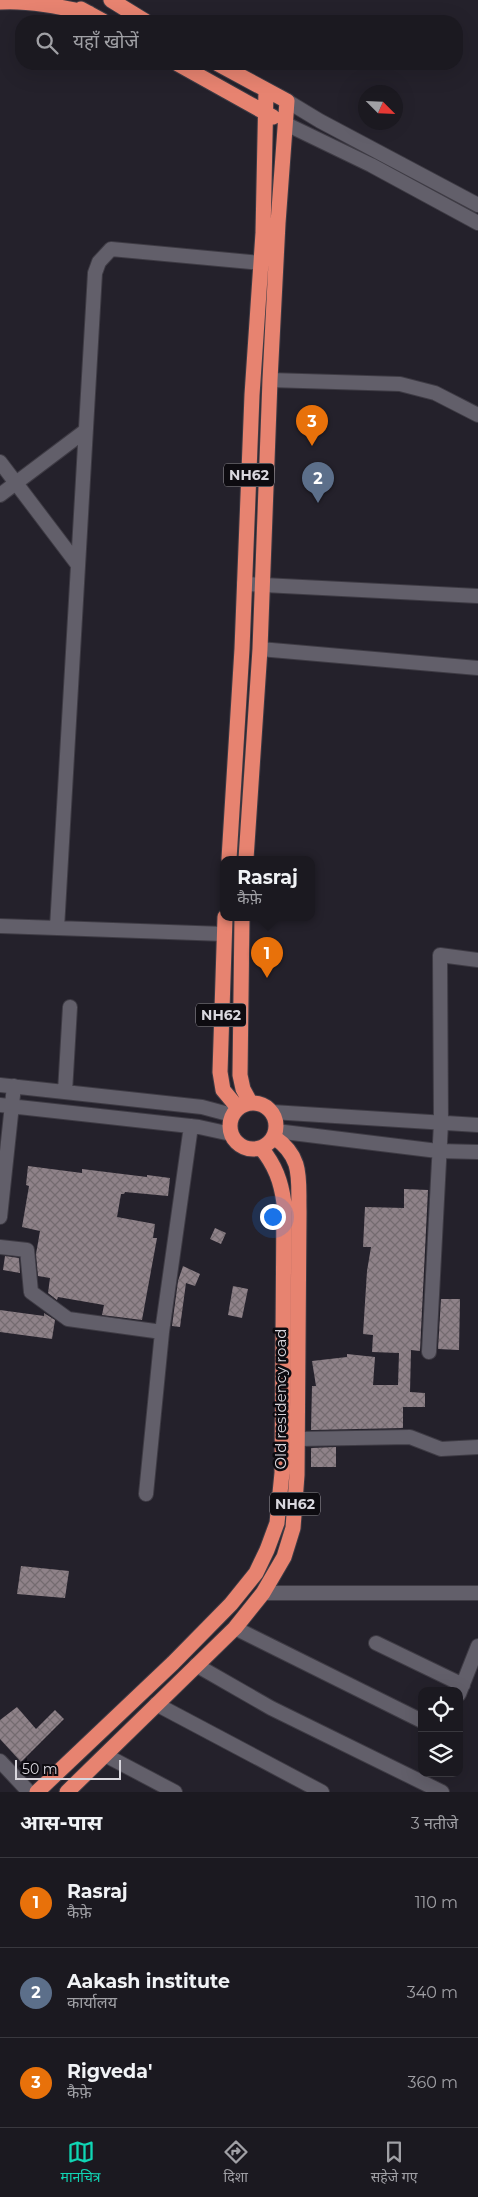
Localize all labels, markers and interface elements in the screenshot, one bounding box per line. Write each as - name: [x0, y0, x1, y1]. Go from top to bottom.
- search box: [15, 15, 463, 70]
- icon: search: [33, 29, 61, 57]
- text: यहाँ खोजें: [73, 30, 139, 53]
- north arrow: [358, 85, 403, 130]
- pin: 3: [296, 405, 328, 446]
- pin: 2: [302, 462, 334, 503]
- road number: NH62: [224, 464, 274, 486]
- popup: [220, 856, 315, 921]
- text: Rasraj: [237, 866, 298, 889]
- text: कैफ़े: [237, 889, 262, 908]
- pin: 1: [251, 937, 283, 978]
- road number: NH62: [196, 1004, 246, 1026]
- your location: [260, 1204, 286, 1230]
- street label: Old residency road: [271, 1329, 290, 1469]
- road number: NH62: [270, 1492, 320, 1516]
- map controls: [418, 1687, 463, 1777]
- button: locate: [418, 1687, 463, 1732]
- button: layers: [418, 1732, 463, 1777]
- scale bar: [15, 1757, 121, 1780]
- text: 50 m: [22, 1760, 58, 1778]
- text: आस-पास: [20, 1810, 102, 1835]
- text: 3 नतीजे: [411, 1814, 458, 1833]
- text: Rasraj: [67, 1880, 128, 1903]
- text: 1: [33, 1893, 39, 1912]
- text: 110 m: [415, 1893, 458, 1912]
- text: कैफ़े: [67, 1903, 92, 1922]
- text: Aakash institute: [67, 1970, 230, 1993]
- text: 2: [31, 1983, 41, 2002]
- text: 340 m: [407, 1983, 458, 2002]
- text: कार्यालय: [67, 1993, 117, 2012]
- text: Rigveda': [67, 2060, 152, 2083]
- text: 3: [31, 2073, 41, 2092]
- text: 360 m: [407, 2073, 458, 2092]
- text: कैफ़े: [67, 2083, 92, 2102]
- tab: मानचित्र: [61, 2138, 101, 2188]
- tab: दिशा: [222, 2138, 250, 2188]
- tab: सहेजे गए: [371, 2138, 417, 2188]

